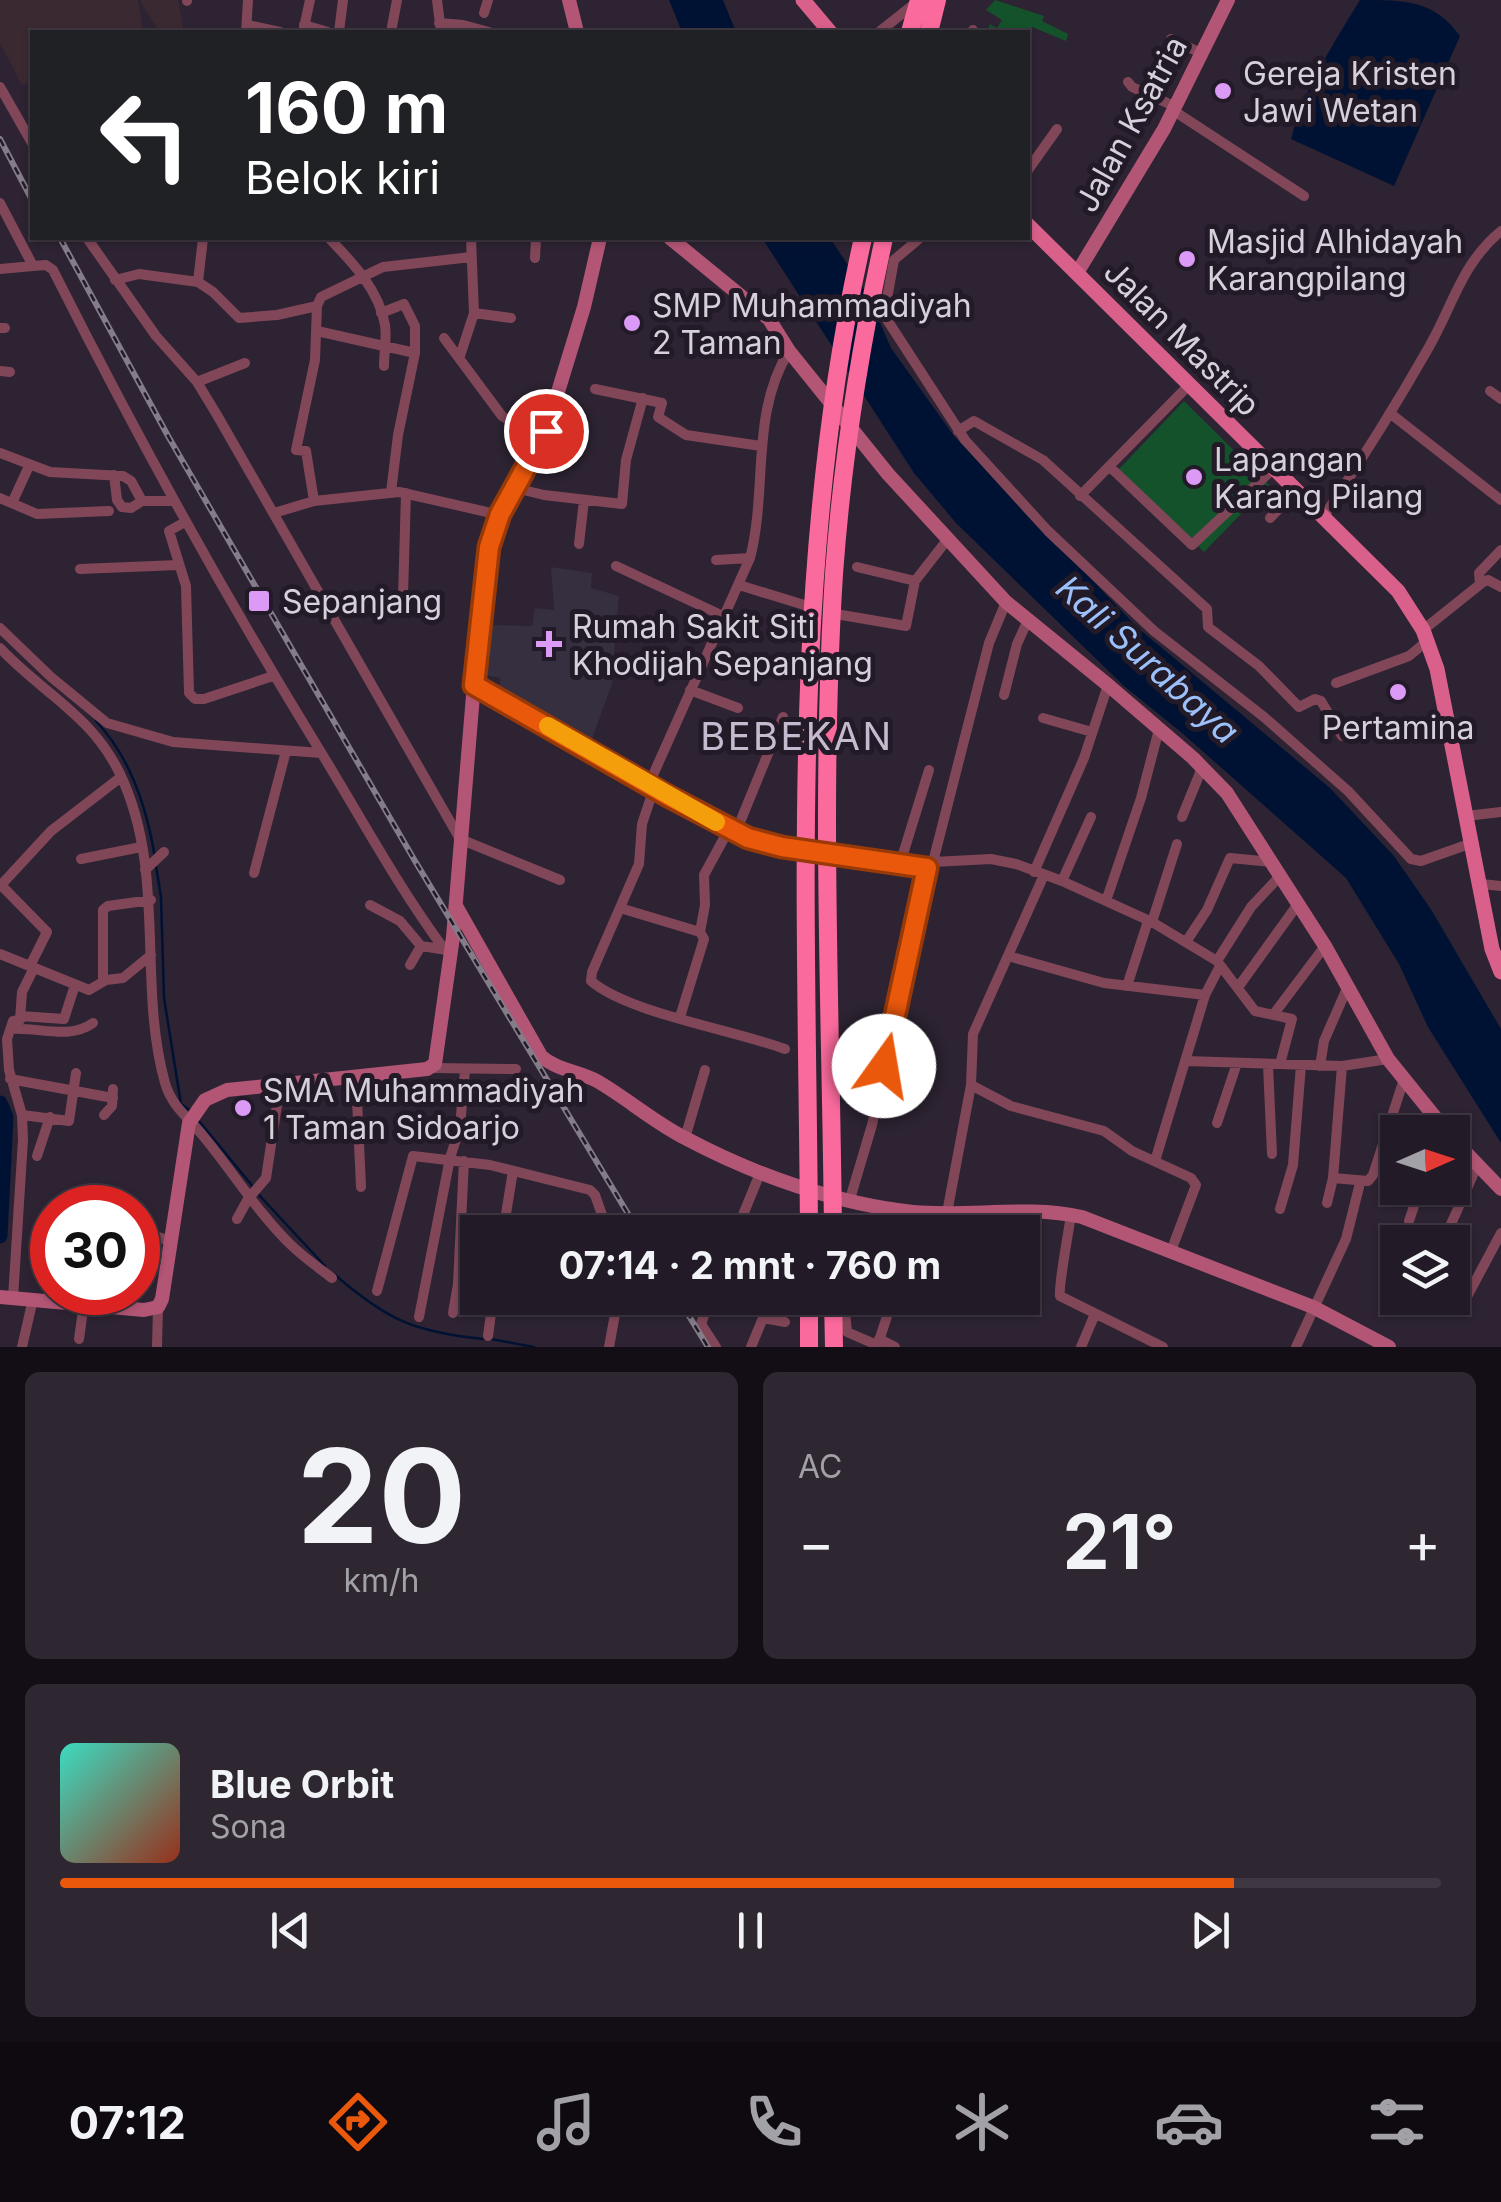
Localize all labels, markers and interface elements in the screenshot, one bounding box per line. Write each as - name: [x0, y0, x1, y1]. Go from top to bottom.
- street label: Jalan Ksatria: [1067, 29, 1195, 219]
- place label: Gereja Kristen Jawi Wetan: [1243, 54, 1457, 130]
- text: 160 m: [245, 65, 448, 150]
- icon: left: [80, 70, 210, 200]
- marker: Gereja Kristen Jawi Wetan: [1212, 80, 1234, 102]
- text: Belok kiri: [245, 150, 440, 205]
- place label: Masjid Alhidayah Karangpilang: [1207, 222, 1463, 298]
- marker: Masjid Alhidayah Karangpilang: [1176, 248, 1198, 270]
- street label: Jalan Mastrip: [1096, 252, 1268, 424]
- place label: SMP Muhammadiyah 2 Taman: [652, 286, 972, 362]
- marker: SMP Muhammadiyah 2 Taman: [621, 312, 643, 334]
- pin: [504, 389, 589, 474]
- icon: arrive: [519, 404, 574, 459]
- place label: Lapangan Karang Pilang: [1214, 440, 1423, 516]
- marker: Lapangan Karang Pilang: [1183, 466, 1205, 488]
- water label: Kali Surabaya: [1048, 566, 1248, 752]
- place label: Sepanjang: [282, 582, 442, 621]
- marker: Sepanjang: [246, 588, 272, 614]
- place label: Rumah Sakit Siti Khodijah Sepanjang: [572, 607, 873, 683]
- marker: Rumah Sakit Siti Khodijah Sepanjang: [536, 631, 562, 657]
- marker: Pertamina: [1387, 681, 1409, 703]
- place label: Pertamina: [1322, 708, 1474, 747]
- district label: BEBEKAN: [700, 713, 894, 759]
- position arrow: [832, 1014, 936, 1118]
- place label: SMA Muhammadiyah 1 Taman Sidoarjo: [263, 1071, 584, 1147]
- marker: SMA Muhammadiyah 1 Taman Sidoarjo: [232, 1097, 254, 1119]
- north arrow: [1380, 1115, 1470, 1205]
- map controls: [1380, 1115, 1470, 1315]
- speed limit sign: 30: [30, 1185, 160, 1315]
- button: layers: [1380, 1225, 1470, 1315]
- text: 07:14 · 2 mnt · 760 m: [559, 1242, 941, 1288]
- text: 20: [297, 1417, 466, 1574]
- text: AC: [798, 1447, 842, 1486]
- text: 21°: [1062, 1496, 1177, 1587]
- text: −: [798, 1510, 834, 1576]
- text: +: [1405, 1510, 1441, 1576]
- text: km/h: [343, 1561, 420, 1600]
- text: Blue Orbit: [210, 1761, 394, 1807]
- text: Sona: [210, 1807, 287, 1846]
- icon: previous: [263, 1903, 318, 1958]
- icon: pause: [723, 1903, 778, 1958]
- icon: next: [1183, 1903, 1238, 1958]
- icon: directions: [323, 2087, 393, 2157]
- icon: music: [531, 2087, 601, 2157]
- icon: phone: [739, 2087, 809, 2157]
- icon: climate: [947, 2087, 1017, 2157]
- icon: car: [1154, 2087, 1224, 2157]
- icon: filters: [1362, 2087, 1432, 2157]
- text: 07:12: [69, 2095, 186, 2150]

